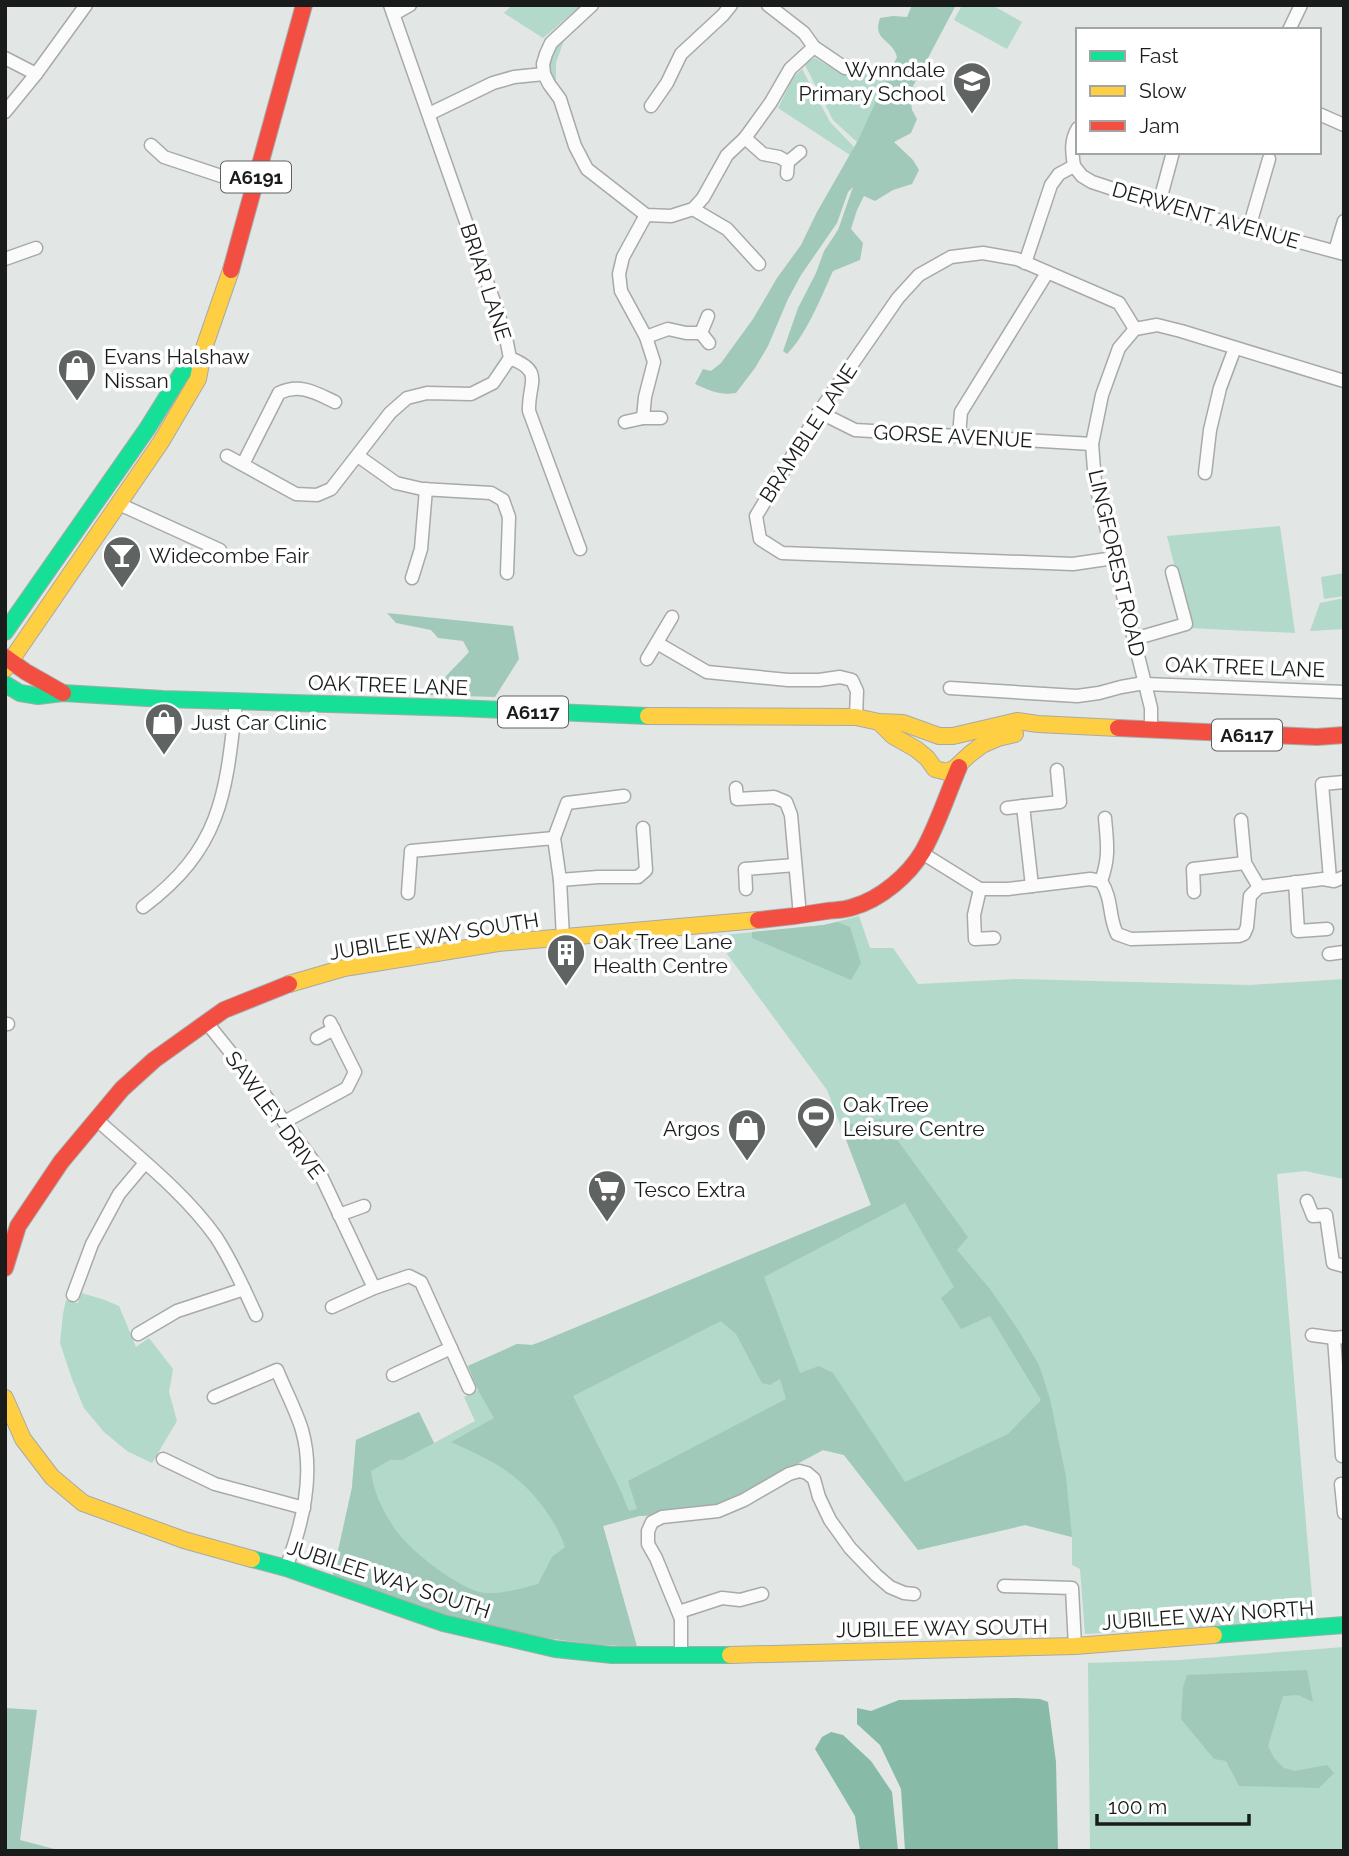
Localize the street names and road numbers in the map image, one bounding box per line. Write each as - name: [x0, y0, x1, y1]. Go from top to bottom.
- road number: A6191: [221, 162, 291, 192]
- street label: DERWENT AVENUE: [1109, 176, 1303, 254]
- street label: BRIAR LANE: [455, 220, 517, 344]
- street label: BRAMBLE LANE: [754, 359, 862, 507]
- street label: GORSE AVENUE: [873, 419, 1033, 453]
- street label: LINGFOREST ROAD: [1083, 467, 1151, 659]
- street label: OAK TREE LANE: [1164, 652, 1326, 682]
- street label: OAK TREE LANE: [307, 670, 469, 700]
- road number: A6117: [498, 696, 568, 727]
- road number: A6117: [1212, 720, 1282, 750]
- street label: JUBILEE WAY SOUTH: [327, 907, 541, 965]
- street label: SAWLEY DRIVE: [220, 1046, 330, 1184]
- street label: JUBILEE WAY SOUTH: [284, 1534, 494, 1624]
- street label: JUBILEE WAY NORTH: [1101, 1595, 1315, 1635]
- street label: JUBILEE WAY SOUTH: [836, 1614, 1048, 1642]

